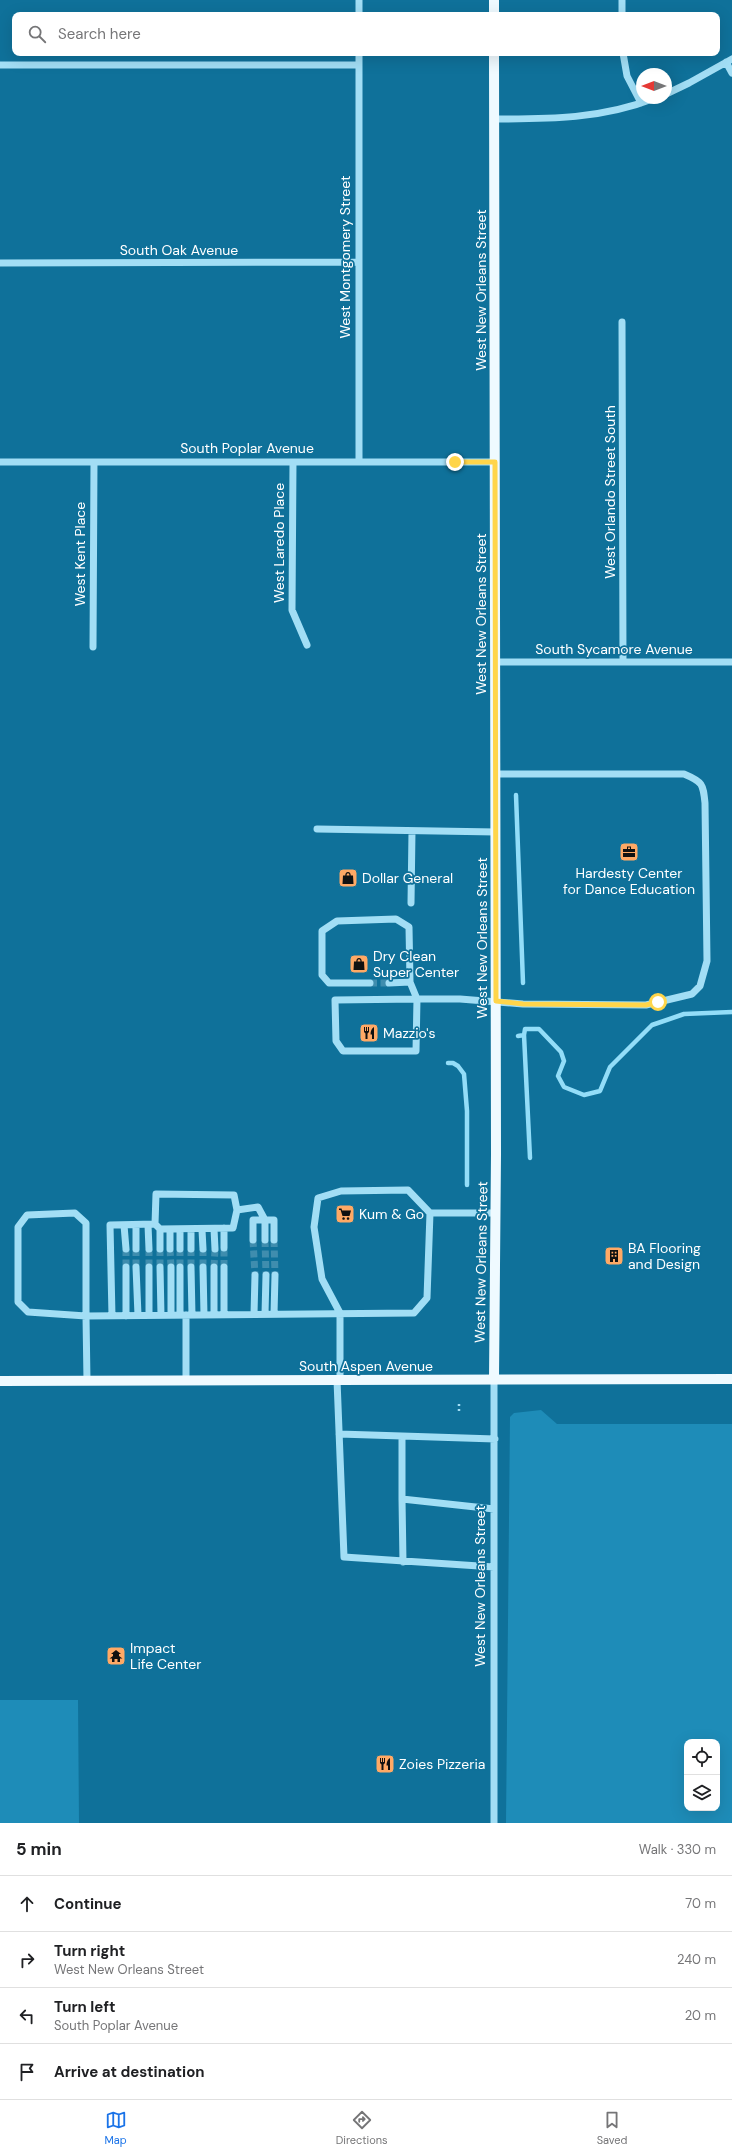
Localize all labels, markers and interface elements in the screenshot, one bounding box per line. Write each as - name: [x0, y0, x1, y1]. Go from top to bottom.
- search box: [12, 12, 720, 56]
- icon: search: [26, 23, 48, 45]
- text: Search here: [58, 24, 141, 44]
- north arrow: [636, 68, 672, 104]
- street label: West Montgomery Street: [336, 176, 354, 338]
- street label: West New Orleans Street: [472, 209, 490, 371]
- street label: South Oak Avenue: [120, 241, 238, 259]
- street label: West Orlando Street South: [601, 405, 619, 579]
- street label: South Poplar Avenue: [180, 439, 314, 457]
- route end: [446, 453, 464, 471]
- street label: West Laredo Place: [270, 483, 288, 603]
- street label: West Kent Place: [71, 502, 89, 606]
- street label: West New Orleans Street: [472, 533, 490, 695]
- street label: South Sycamore Avenue: [535, 640, 693, 658]
- office icon: Hardesty Center for Dance Education: [618, 841, 640, 863]
- street label: West New Orleans Street: [473, 857, 491, 1019]
- place label: Hardesty Center for Dance Education: [563, 864, 695, 898]
- shop icon: Dollar General: [337, 867, 359, 889]
- place label: Dollar General: [362, 869, 453, 887]
- place label: Dry Clean Super Center: [373, 947, 459, 981]
- shop icon: Dry Clean Super Center: [348, 953, 370, 975]
- route start: [649, 993, 667, 1011]
- restaurant icon: Mazzio's: [358, 1022, 380, 1044]
- place label: Mazzio's: [383, 1024, 436, 1042]
- street label: West New Orleans Street: [471, 1181, 491, 1343]
- supermarket icon: Kum & Go: [334, 1203, 356, 1225]
- place label: Kum & Go: [359, 1205, 424, 1223]
- place label: BA Flooring and Design: [628, 1239, 701, 1273]
- building icon: BA Flooring and Design: [603, 1245, 625, 1267]
- street label: South Aspen Avenue: [299, 1357, 433, 1375]
- street label: West New Orleans Street: [471, 1505, 489, 1667]
- place label: Impact Life Center: [130, 1639, 201, 1673]
- temple icon: Impact Life Center: [105, 1645, 127, 1667]
- map controls: [684, 1739, 720, 1811]
- button: locate: [684, 1739, 720, 1775]
- restaurant icon: Zoies Pizzeria: [374, 1753, 396, 1775]
- place label: Zoies Pizzeria: [399, 1755, 485, 1773]
- button: layers: [684, 1775, 720, 1811]
- text: 5 min: [16, 1838, 62, 1860]
- text: Walk · 330 m: [639, 1841, 716, 1858]
- icon: ahead: [16, 1893, 38, 1915]
- text: Continue: [54, 1894, 122, 1914]
- text: 70 m: [685, 1895, 716, 1912]
- text: Turn right: [54, 1941, 125, 1961]
- icon: right: [16, 1949, 38, 1971]
- text: 240 m: [677, 1951, 716, 1968]
- text: West New Orleans Street: [54, 1961, 204, 1978]
- text: Turn left: [54, 1997, 115, 2017]
- icon: left: [16, 2005, 38, 2027]
- text: 20 m: [685, 2007, 716, 2024]
- text: South Poplar Avenue: [54, 2017, 178, 2034]
- icon: arrive: [16, 2061, 38, 2083]
- text: Arrive at destination: [54, 2062, 205, 2082]
- tab: Map: [105, 2109, 127, 2147]
- tab: Directions: [336, 2109, 388, 2147]
- tab: Saved: [597, 2109, 627, 2147]

